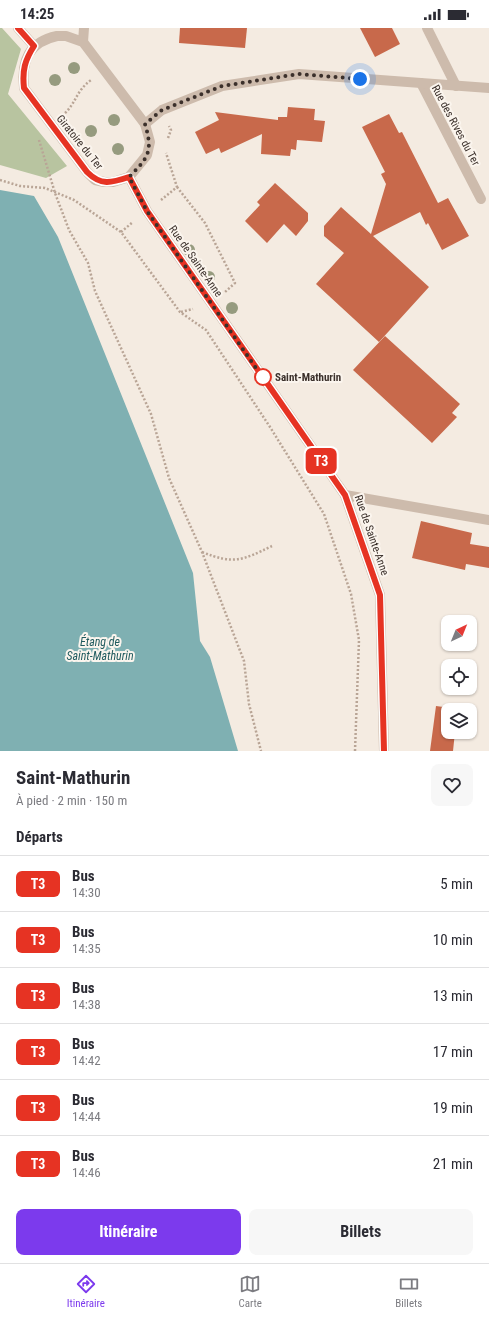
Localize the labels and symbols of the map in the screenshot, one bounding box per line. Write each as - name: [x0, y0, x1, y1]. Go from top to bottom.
- your location: [350, 69, 370, 89]
- street label: Rue des Rives du Ter: [429, 83, 483, 168]
- street label: Giratoire du Ter: [54, 112, 106, 173]
- street label: Rue de Sainte-Anne: [166, 223, 225, 299]
- marker: Saint-Mathurin: [254, 368, 272, 386]
- place label: Saint-Mathurin: [275, 371, 341, 384]
- line badge: T3: [303, 448, 339, 474]
- street label: Rue de Sainte-Anne: [352, 493, 391, 577]
- north arrow: [441, 615, 477, 651]
- water label: Étang de Saint-Mathurin: [66, 634, 134, 663]

